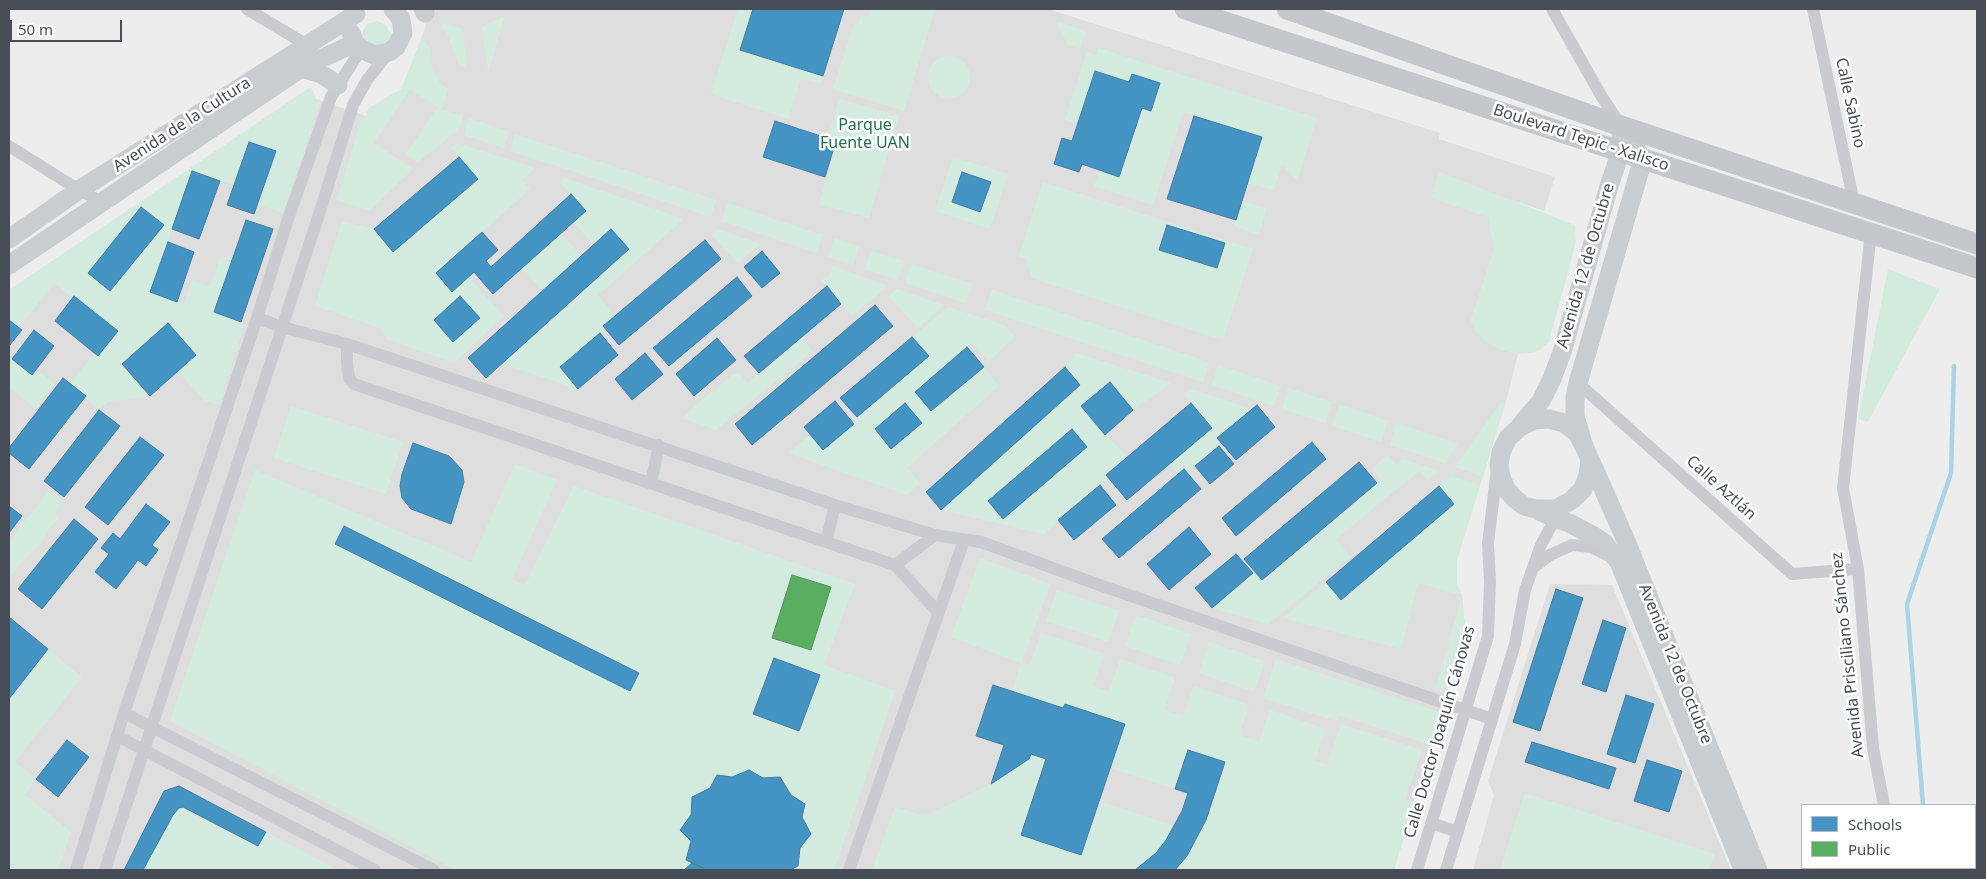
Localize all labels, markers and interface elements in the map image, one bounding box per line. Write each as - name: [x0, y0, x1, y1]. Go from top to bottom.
- scale bar: [12, 10, 125, 42]
- text: 50 m: [18, 19, 53, 39]
- street label: Calle Sabino: [1831, 56, 1869, 150]
- street label: Avenida de la Cultura: [110, 73, 254, 177]
- street label: Boulevard Tepic - Xalisco: [1491, 100, 1671, 176]
- park label: Parque Fuente UAN: [820, 115, 910, 153]
- street label: Avenida 12 de Octubre: [1553, 181, 1619, 351]
- street label: Calle Aztlán: [1682, 452, 1760, 524]
- street label: Avenida Prisciliano Sánchez: [1828, 551, 1868, 759]
- street label: Avenida 12 de Octubre: [1634, 581, 1716, 747]
- street label: Calle Doctor Joaquín Cánovas: [1400, 624, 1480, 840]
- legend: [1801, 804, 1976, 869]
- text: Schools: [1848, 814, 1902, 834]
- text: Public: [1848, 839, 1891, 859]

